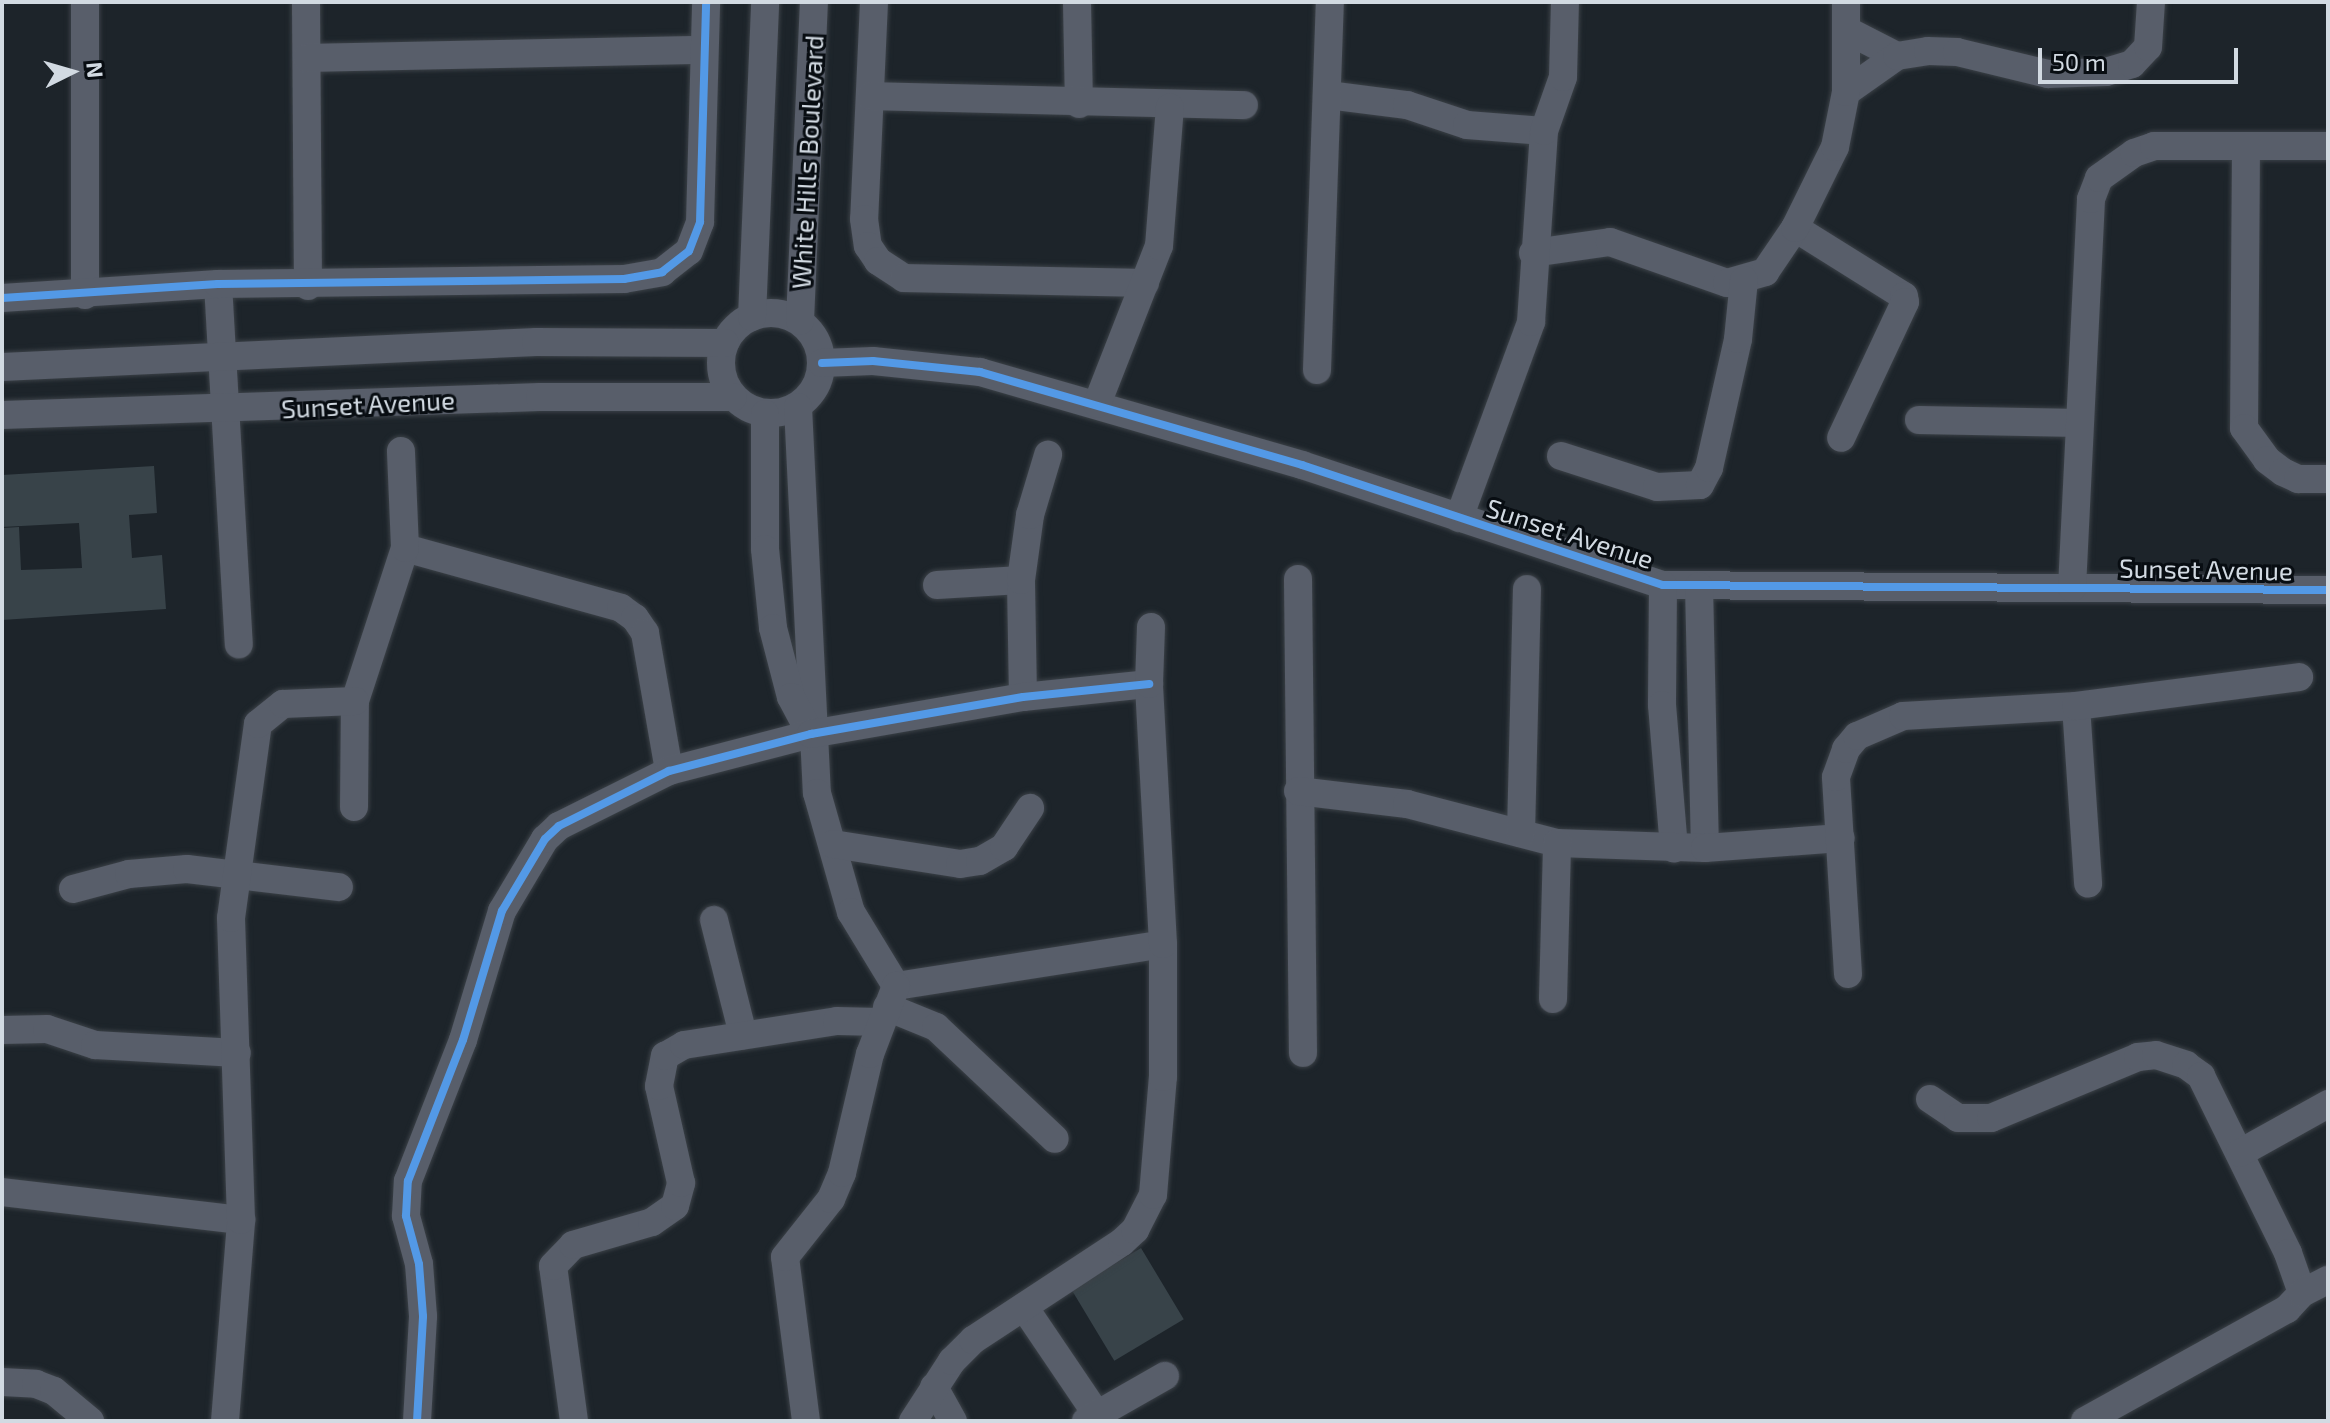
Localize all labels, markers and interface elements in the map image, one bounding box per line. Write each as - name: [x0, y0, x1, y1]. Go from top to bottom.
- north arrow: [32, 32, 112, 112]
- scale bar: [2042, 32, 2242, 82]
- street label: White Hills Boulevard: [785, 34, 829, 290]
- text: 50 m: [2052, 47, 2106, 76]
- text: N: [82, 61, 110, 79]
- street label: Sunset Avenue: [280, 384, 456, 424]
- street label: Sunset Avenue: [1482, 491, 1658, 575]
- street label: Sunset Avenue: [2118, 552, 2294, 586]

